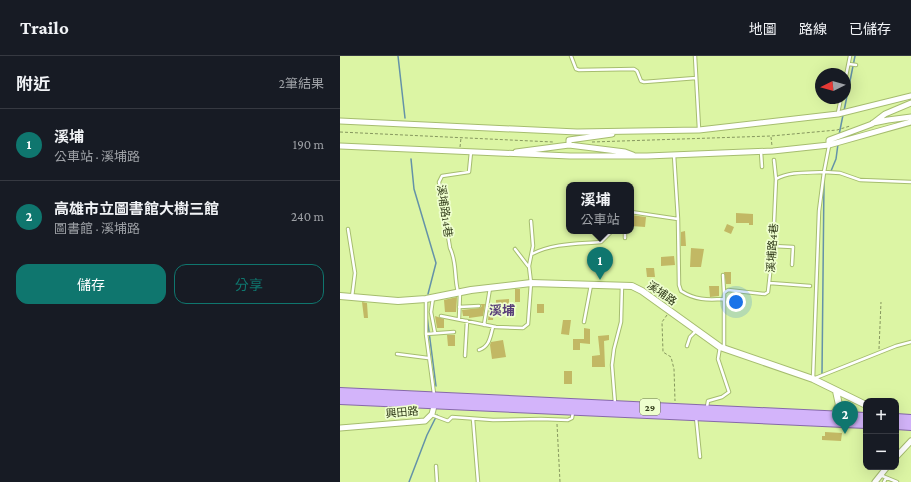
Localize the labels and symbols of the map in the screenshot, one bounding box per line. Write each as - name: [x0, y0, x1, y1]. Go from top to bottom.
- north arrow: [815, 68, 851, 104]
- street label: 溪埔路14巷: [435, 184, 455, 238]
- street label: 溪埔路4巷: [764, 223, 780, 273]
- pin: 1: [587, 247, 613, 280]
- street label: 溪埔路: [645, 279, 679, 307]
- your location: [726, 292, 746, 312]
- district label: 溪埔: [489, 303, 515, 318]
- road number: 29: [640, 399, 660, 415]
- pin: 2: [832, 401, 858, 434]
- street label: 興田路: [385, 405, 419, 419]

